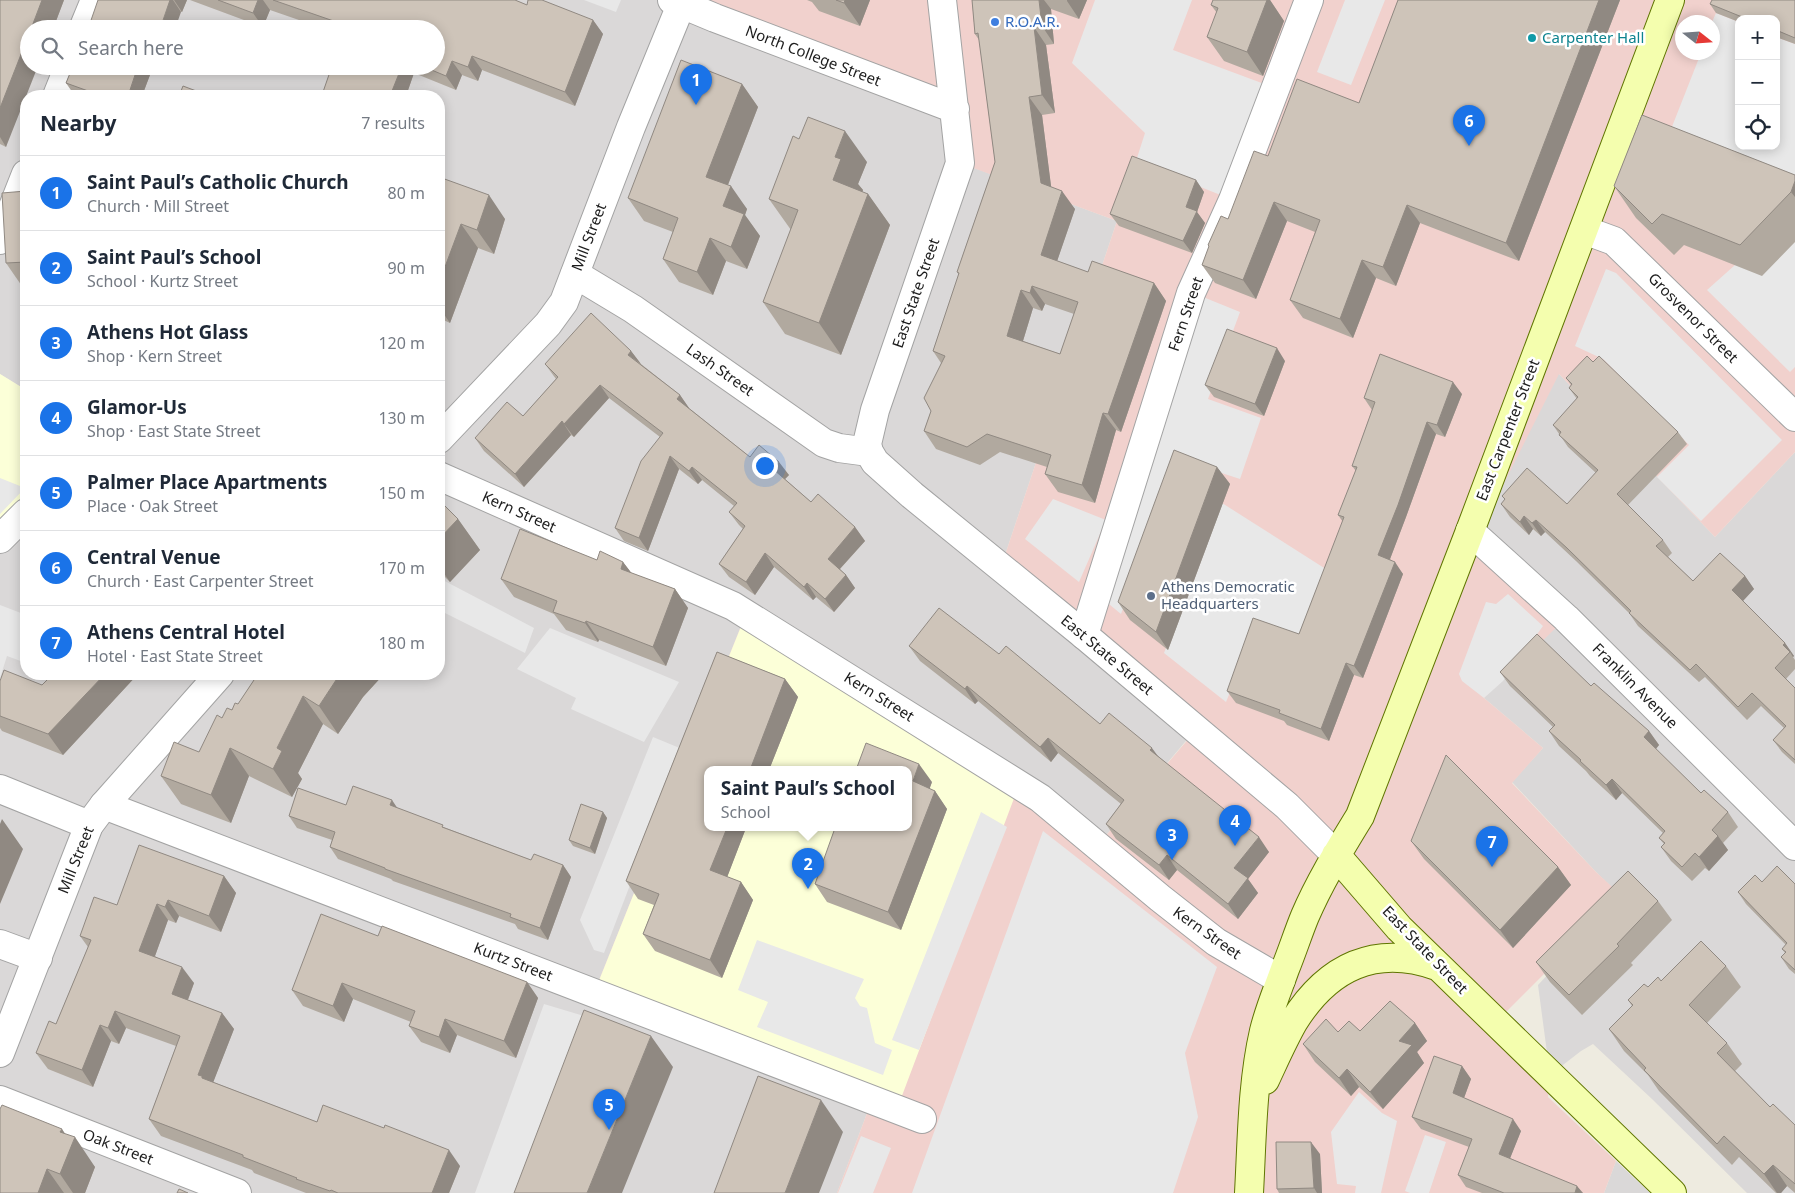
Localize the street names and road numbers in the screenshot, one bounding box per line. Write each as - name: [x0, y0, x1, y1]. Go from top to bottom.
- street label: North College Street: [743, 20, 884, 90]
- street label: Mill Street: [566, 199, 610, 273]
- street label: East State Street: [887, 235, 943, 350]
- street label: Grosvenor Street: [1644, 268, 1743, 367]
- street label: Fern Street: [1163, 273, 1207, 354]
- street label: Lash Street: [683, 338, 759, 400]
- street label: East Carpenter Street: [1471, 355, 1544, 503]
- street label: Kern Street: [479, 486, 560, 537]
- street label: East State Street: [1057, 610, 1159, 699]
- street label: Franklin Avenue: [1589, 638, 1683, 732]
- street label: Kern Street: [841, 667, 919, 726]
- street label: Mill Street: [53, 822, 98, 896]
- street label: Kern Street: [1169, 901, 1246, 963]
- street label: East State Street: [1379, 901, 1473, 998]
- street label: Kurtz Street: [471, 937, 556, 985]
- street label: Oak Street: [80, 1123, 157, 1169]

